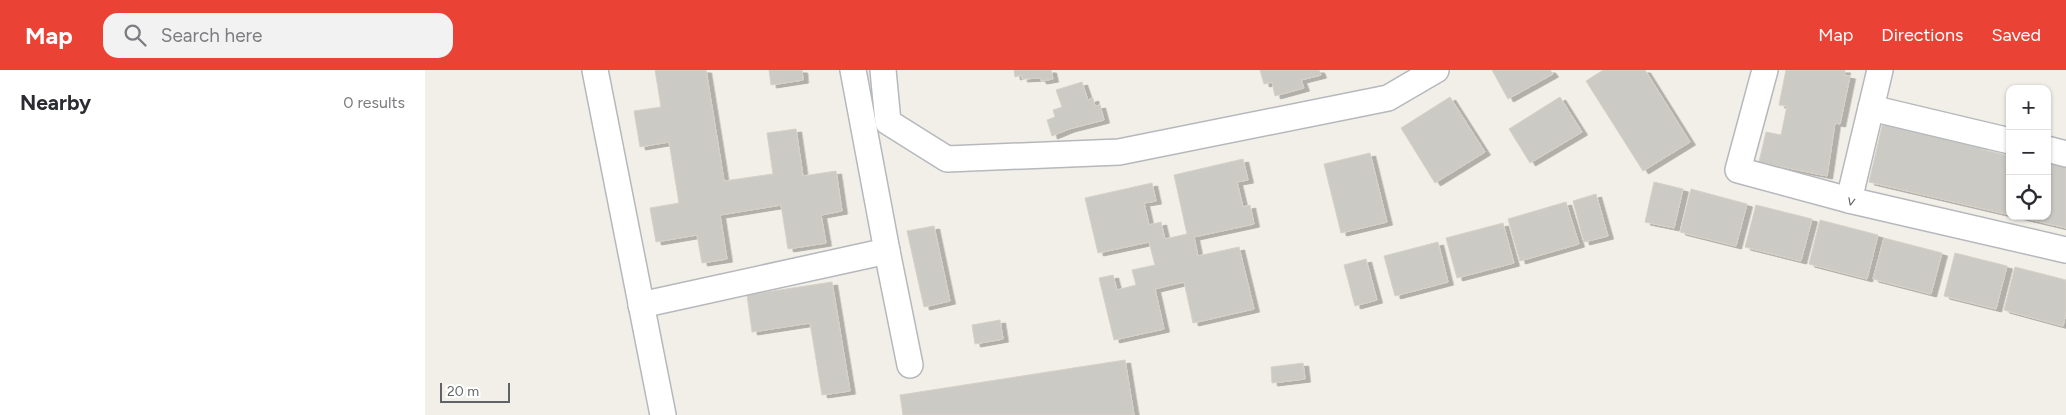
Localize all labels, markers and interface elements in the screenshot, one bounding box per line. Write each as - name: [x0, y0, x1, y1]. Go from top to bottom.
- search box: [103, 13, 453, 58]
- text: Map: [25, 21, 73, 50]
- icon: search: [121, 21, 149, 49]
- text: Search here: [161, 24, 262, 47]
- text: Map: [1818, 24, 1853, 46]
- text: Directions: [1881, 24, 1963, 46]
- text: Saved: [1991, 24, 2041, 46]
- map controls: [2006, 85, 2051, 220]
- button: +: [2006, 85, 2051, 130]
- text: Nearby: [20, 90, 91, 115]
- text: 0 results: [343, 93, 405, 112]
- button: −: [2006, 130, 2051, 175]
- button: locate: [2006, 175, 2051, 220]
- street label: v: [1846, 191, 1857, 210]
- scale bar: [440, 380, 510, 403]
- text: 20 m: [447, 383, 479, 400]

